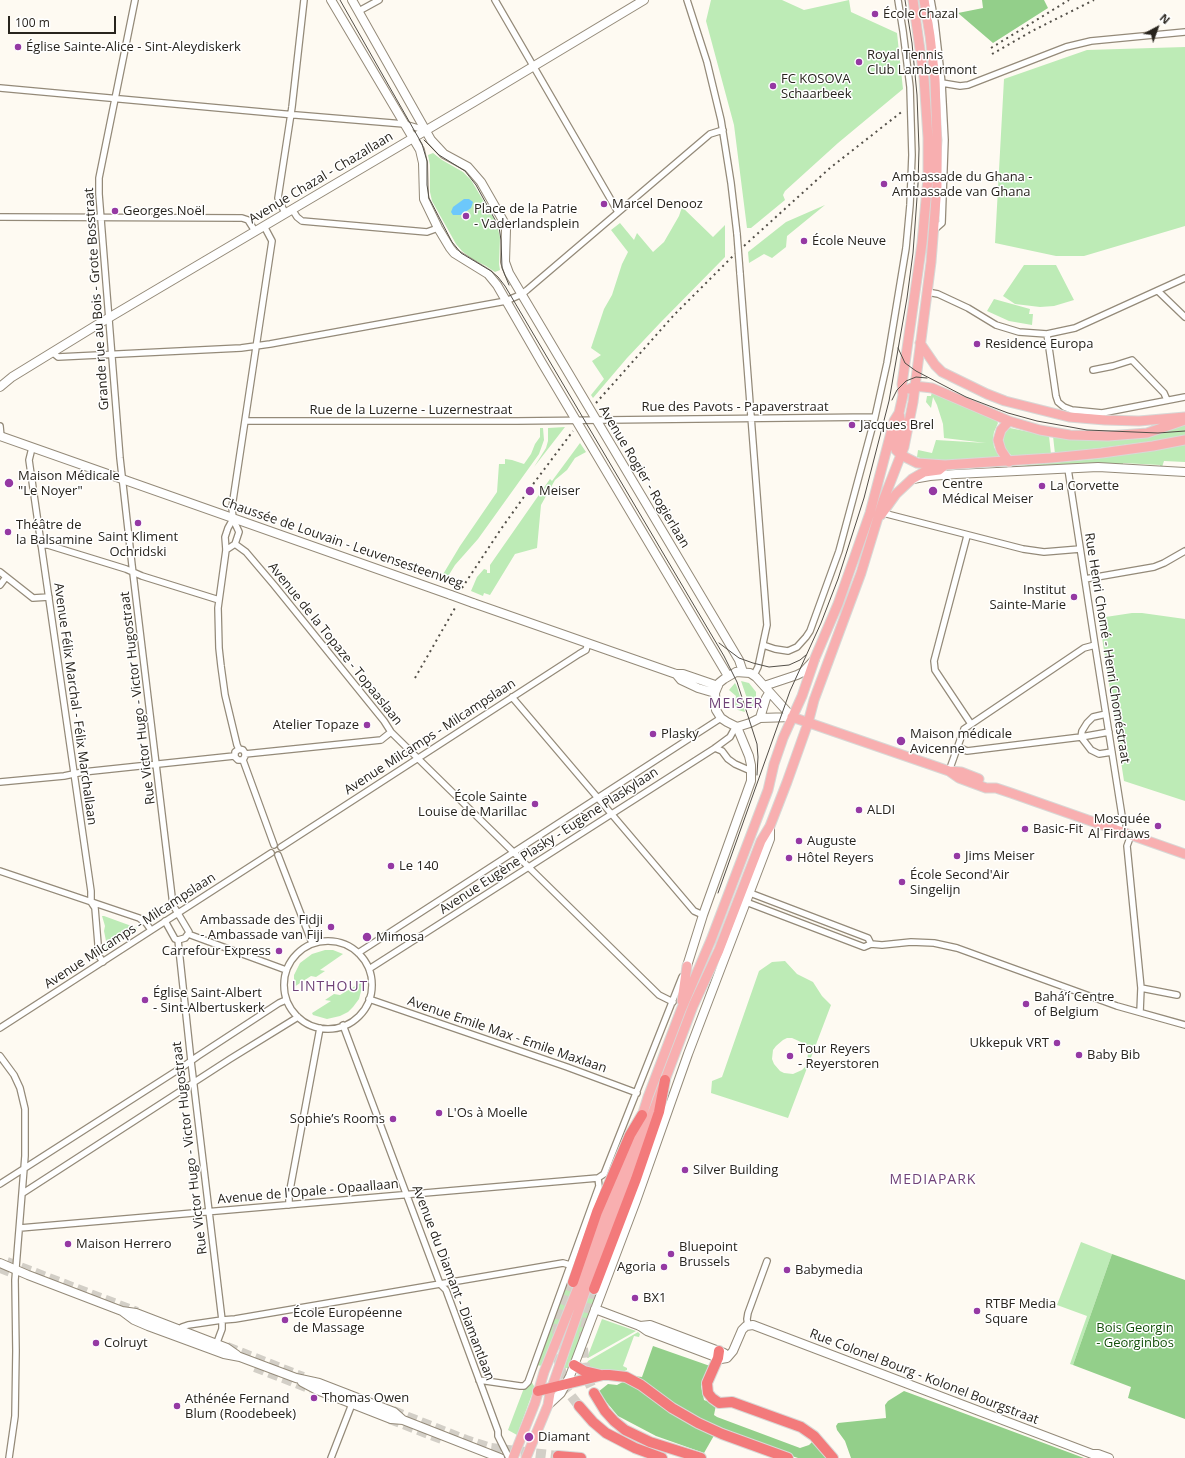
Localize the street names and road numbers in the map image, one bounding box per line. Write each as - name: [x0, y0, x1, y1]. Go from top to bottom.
- street label: Avenue Chazal - Chazallaan: [246, 129, 396, 227]
- street label: Grande rue au Bois - Grote Bosstraat: [81, 187, 113, 411]
- street label: Rue des Pavots - Papaverstraat: [641, 399, 829, 415]
- street label: Rue de la Luzerne - Luzernestraat: [310, 402, 512, 418]
- street label: Avenue Rogier - Rogierlaan: [595, 403, 693, 551]
- street label: Chaussée de Louvain - Leuvensesteenweg: [219, 494, 465, 592]
- street label: Rue Henri Chomé - Henri Choméstraat: [1081, 532, 1133, 764]
- street label: Avenue de la Topaze - Topaaslaan: [264, 559, 406, 729]
- street label: Avenue Félix Marchal - Félix Marchallaan: [50, 582, 100, 826]
- street label: Rue Victor Hugo - Victor Hugostraat: [117, 591, 159, 805]
- street label: Avenue Milcamps - Milcampslaan: [341, 676, 519, 798]
- street label: Avenue Eugène Plasky - Eugène Plaskylaan: [437, 764, 661, 918]
- street label: Avenue Milcamps - Milcampslaan: [41, 870, 219, 992]
- street label: Avenue Emile Max - Emile Maxlaan: [405, 993, 609, 1077]
- street label: Rue Victor Hugo - Victor Hugostraat: [169, 1041, 211, 1255]
- street label: Avenue de l'Opale - Opaallaan: [217, 1176, 399, 1208]
- street label: Avenue du Diamant - Diamantlaan: [408, 1183, 498, 1383]
- street label: Rue Colonel Bourg - Kolonel Bourgstraat: [807, 1326, 1041, 1428]

